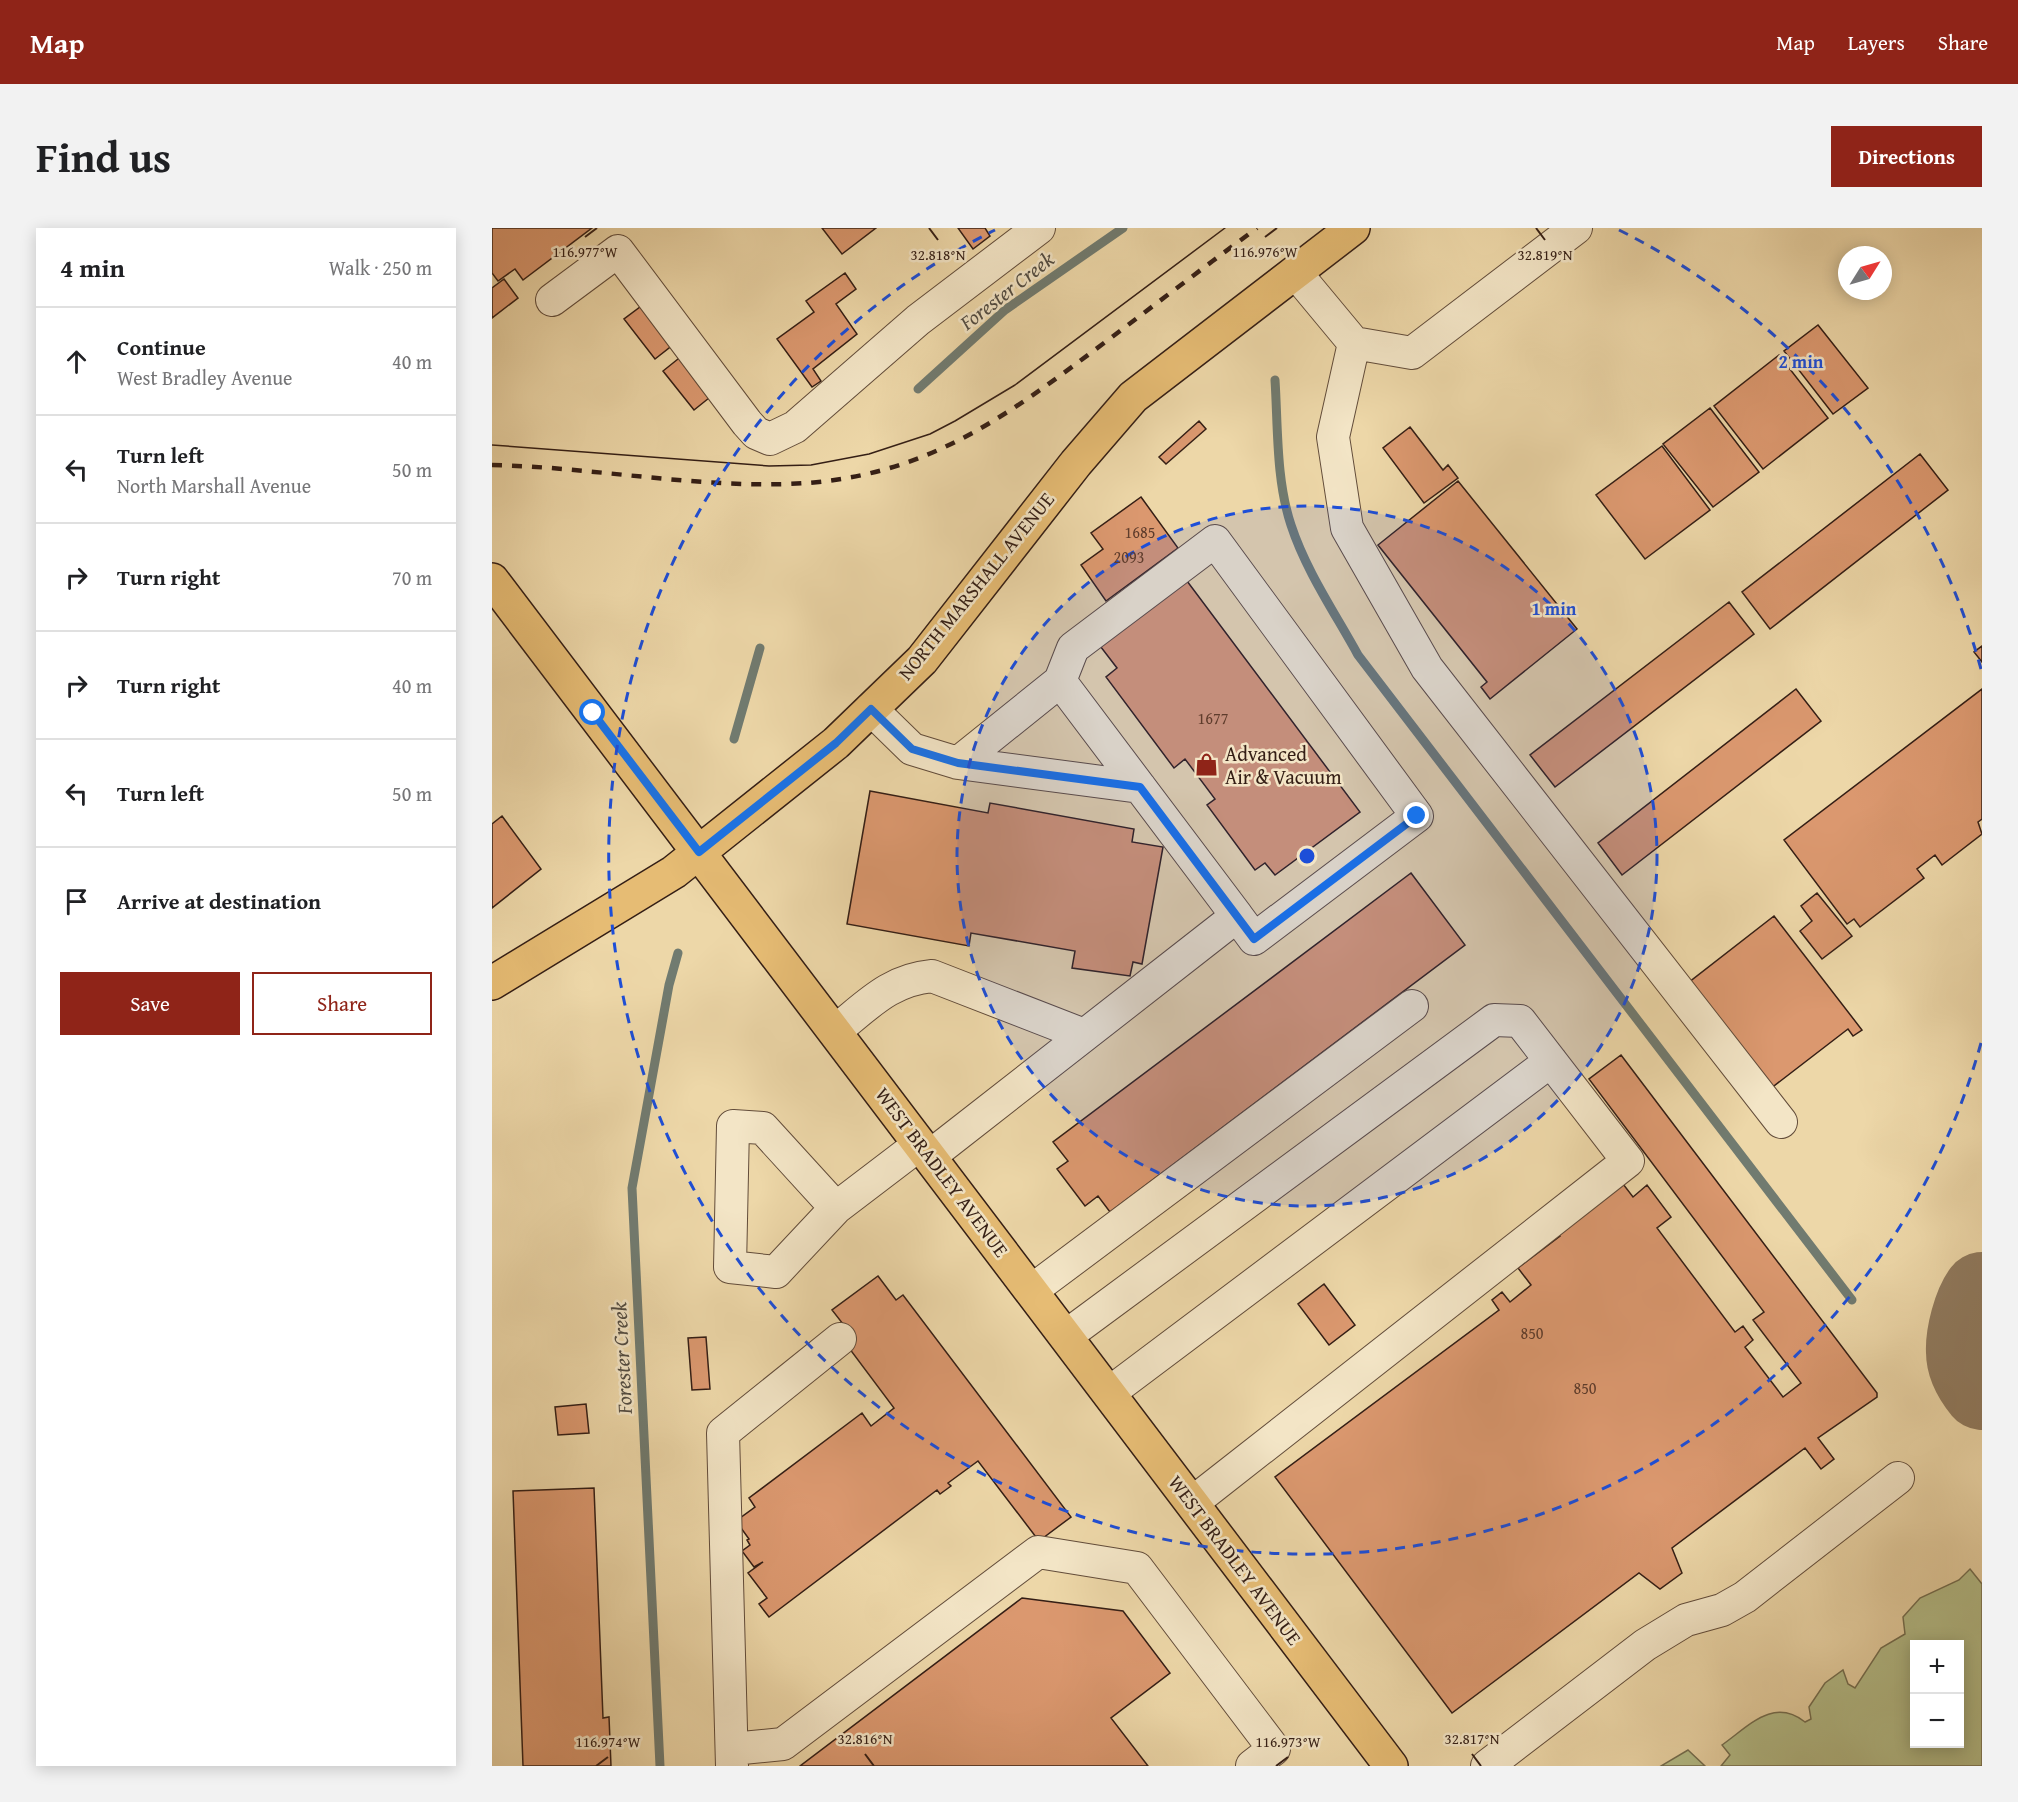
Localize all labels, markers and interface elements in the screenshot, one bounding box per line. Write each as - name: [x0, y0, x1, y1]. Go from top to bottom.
- text: Map: [30, 22, 84, 63]
- text: Map: [1776, 27, 1815, 58]
- text: Layers: [1848, 27, 1905, 58]
- text: Share: [1938, 27, 1988, 58]
- text: Find us: [36, 126, 171, 187]
- button: Directions: [1831, 126, 1982, 187]
- text: 116.977°W: [552, 241, 618, 262]
- text: 116.976°W: [1232, 241, 1298, 262]
- text: 32.818°N: [911, 244, 966, 265]
- water label: Forester Creek: [952, 244, 1061, 338]
- text: 32.819°N: [1518, 244, 1573, 265]
- north arrow: [1838, 246, 1892, 300]
- text: 4 min: [60, 248, 125, 287]
- text: Walk · 250 m: [329, 253, 432, 282]
- text: Continue: [117, 331, 206, 363]
- icon: ahead: [60, 345, 93, 378]
- text: 40 m: [392, 347, 432, 376]
- text: 2 min: [1779, 348, 1824, 375]
- text: West Bradley Avenue: [117, 363, 292, 392]
- text: Turn left: [117, 439, 204, 471]
- icon: left: [60, 453, 93, 486]
- text: 50 m: [392, 455, 432, 484]
- text: North Marshall Avenue: [117, 471, 311, 500]
- street label: NORTH MARSHALL AVENUE: [891, 485, 1061, 686]
- house number: 1685: [1125, 520, 1155, 544]
- house number: 2093: [1114, 545, 1144, 569]
- icon: right: [60, 561, 93, 594]
- text: Turn right: [117, 561, 220, 593]
- text: 70 m: [392, 563, 432, 592]
- text: 1 min: [1532, 595, 1577, 622]
- icon: right: [60, 669, 93, 702]
- text: Turn right: [117, 669, 220, 701]
- text: 40 m: [392, 671, 432, 700]
- route start: [579, 699, 605, 725]
- house number: 1677: [1198, 706, 1229, 730]
- place label: Advanced Air & Vacuum: [1225, 739, 1342, 791]
- shop icon: Advanced Air & Vacuum: [1194, 752, 1220, 778]
- icon: left: [60, 777, 93, 810]
- text: Turn left: [117, 777, 204, 809]
- text: 50 m: [392, 779, 432, 808]
- route end: [1403, 802, 1429, 828]
- centre of rings: [1297, 846, 1317, 866]
- icon: arrive: [60, 885, 93, 918]
- text: Arrive at destination: [117, 885, 321, 917]
- button: Save: [60, 972, 240, 1035]
- button: Share: [252, 972, 432, 1035]
- street label: WEST BRADLEY AVENUE: [869, 1081, 1016, 1263]
- water label: Forester Creek: [603, 1301, 640, 1416]
- house number: 850: [1520, 1321, 1544, 1345]
- house number: 850: [1573, 1376, 1597, 1400]
- street label: WEST BRADLEY AVENUE: [1162, 1469, 1309, 1651]
- map controls: [1910, 1640, 1964, 1748]
- button: +: [1910, 1640, 1964, 1694]
- button: −: [1910, 1694, 1964, 1748]
- text: 32.816°N: [838, 1728, 893, 1749]
- text: 32.817°N: [1445, 1728, 1500, 1749]
- text: 116.974°W: [575, 1731, 641, 1752]
- text: 116.973°W: [1255, 1731, 1321, 1752]

